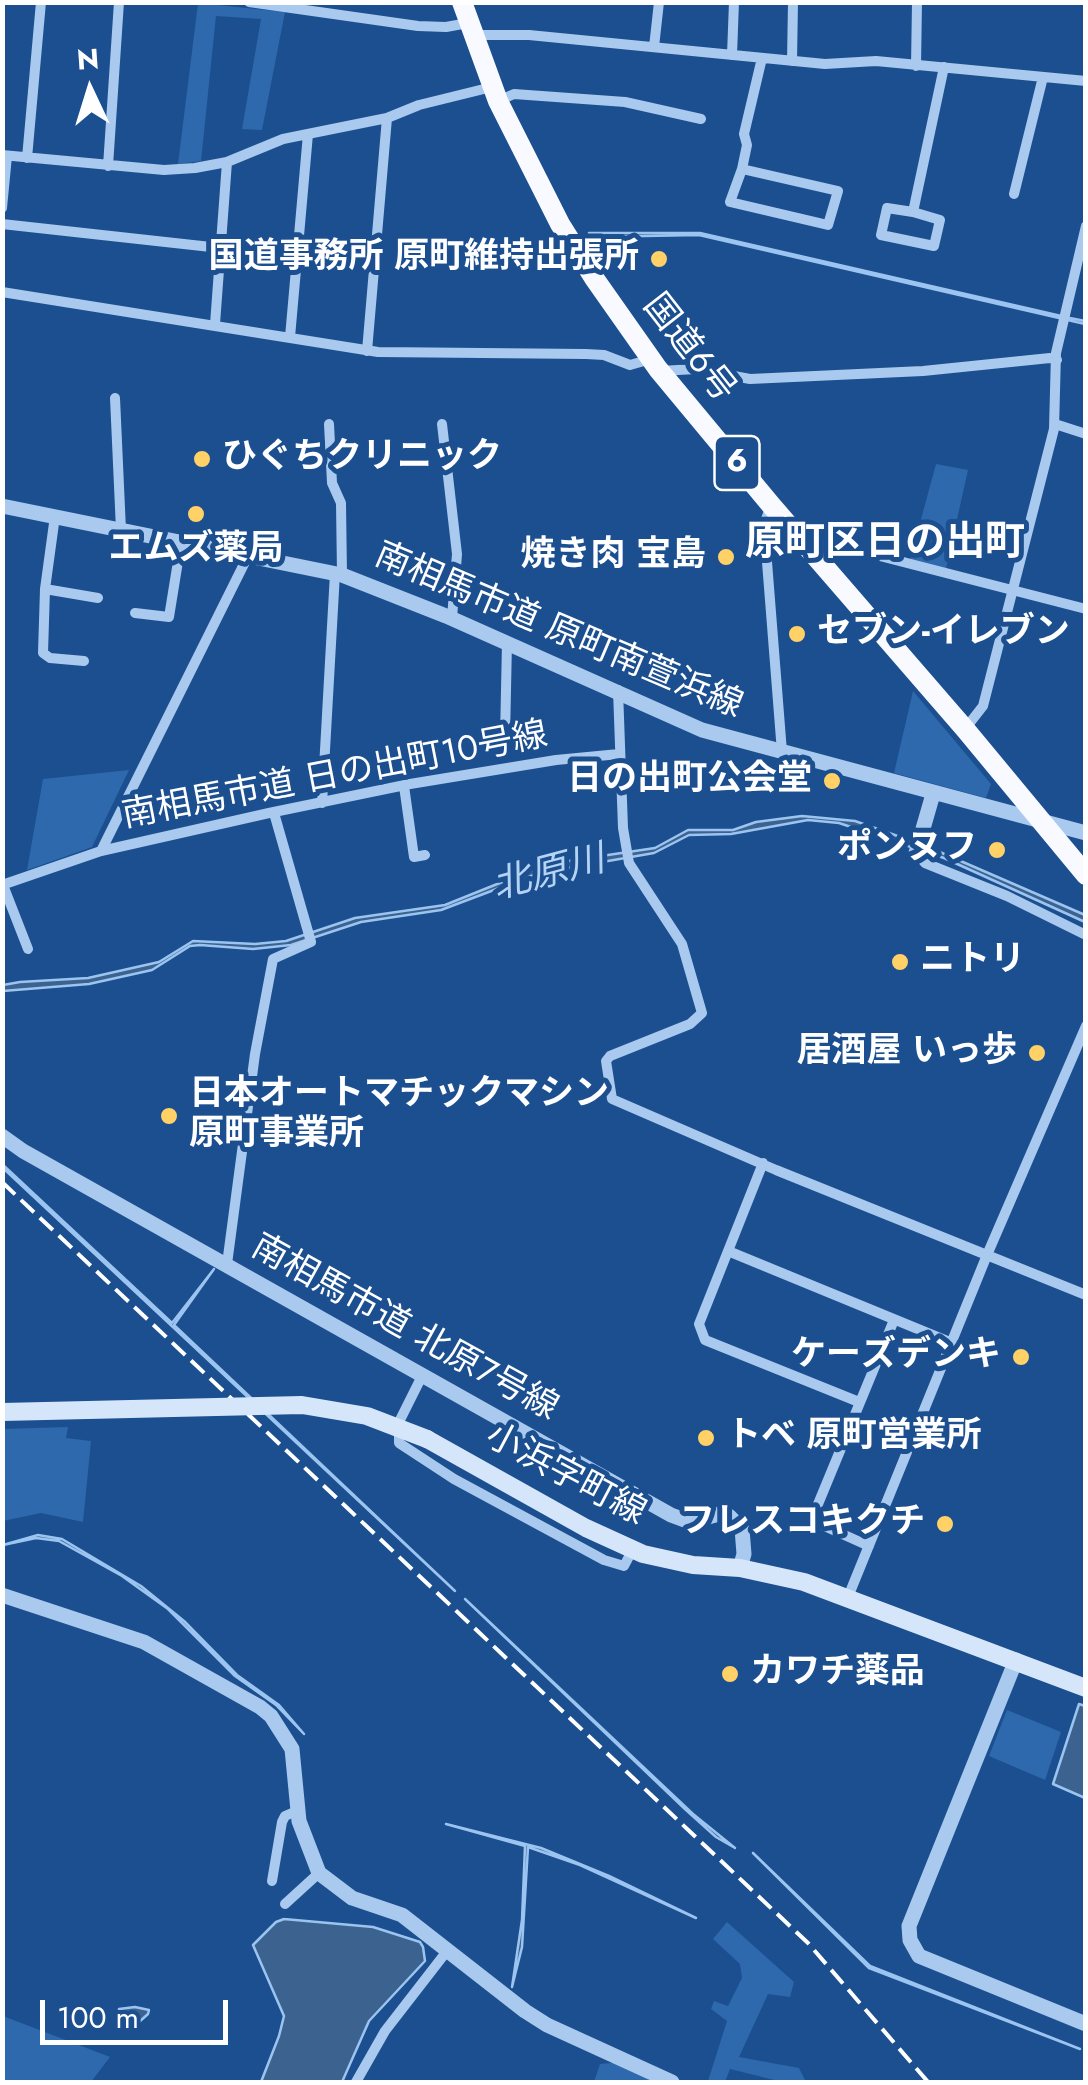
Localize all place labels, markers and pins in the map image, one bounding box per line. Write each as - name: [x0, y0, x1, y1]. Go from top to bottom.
- place label: 国道事務所 原町維持出張所: [209, 238, 639, 280]
- marker: 国道事務所 原町維持出張所: [648, 248, 670, 270]
- place label: ひぐちクリニック: [222, 438, 502, 480]
- marker: ひぐちクリニック: [191, 448, 213, 470]
- marker: エムズ薬局: [185, 503, 207, 525]
- place label: エムズ薬局: [109, 530, 283, 572]
- place label: 焼き肉 宝島: [521, 536, 706, 578]
- marker: 焼き肉 宝島: [715, 546, 737, 568]
- place label: セブン-イレブン: [817, 613, 1070, 655]
- marker: セブン-イレブン: [786, 623, 808, 645]
- place label: 日の出町公会堂: [567, 760, 812, 802]
- marker: 日の出町公会堂: [821, 770, 843, 792]
- place label: ポンヌフ: [837, 829, 977, 871]
- marker: ポンヌフ: [986, 839, 1008, 861]
- place label: ニトリ: [920, 941, 1025, 983]
- marker: ニトリ: [889, 951, 911, 973]
- place label: 居酒屋 いっ歩: [797, 1032, 1017, 1074]
- marker: 居酒屋 いっ歩: [1026, 1042, 1048, 1064]
- place label: 日本オートマチックマシン 原町事業所: [189, 1075, 609, 1157]
- marker: 日本オートマチックマシン 原町事業所: [158, 1105, 180, 1127]
- place label: ケーズデンキ: [791, 1336, 1001, 1378]
- marker: ケーズデンキ: [1010, 1346, 1032, 1368]
- place label: トベ 原町営業所: [726, 1417, 981, 1459]
- marker: トベ 原町営業所: [695, 1427, 717, 1449]
- place label: フレスコキクチ: [680, 1503, 925, 1545]
- marker: フレスコキクチ: [934, 1513, 956, 1535]
- place label: カワチ薬品: [750, 1653, 925, 1695]
- marker: カワチ薬品: [719, 1663, 741, 1685]

